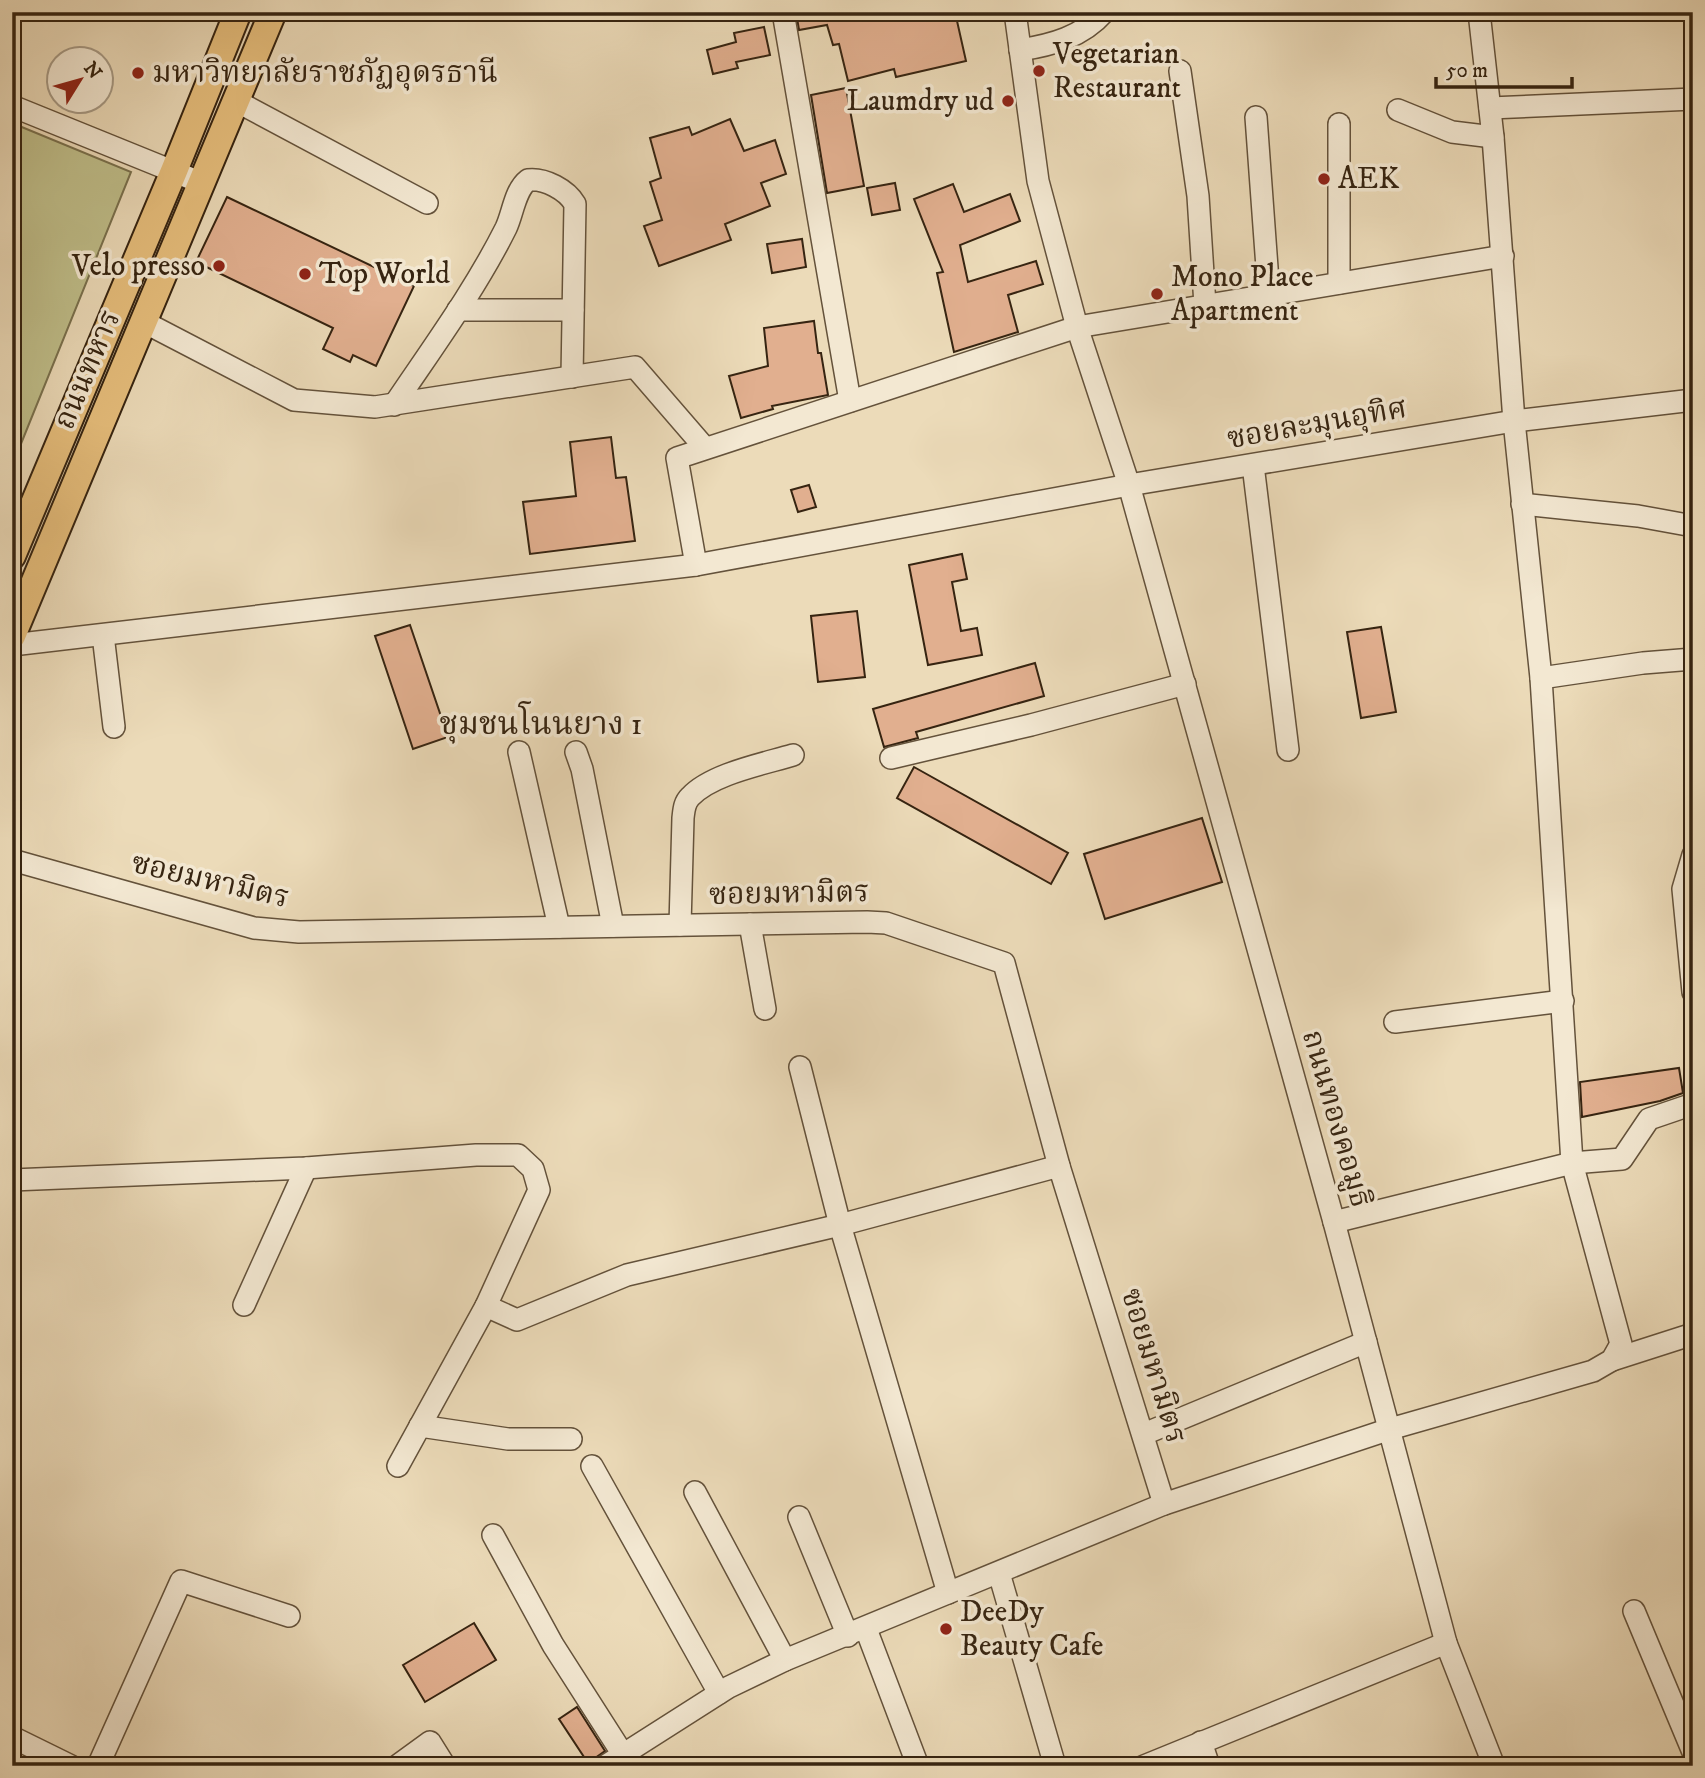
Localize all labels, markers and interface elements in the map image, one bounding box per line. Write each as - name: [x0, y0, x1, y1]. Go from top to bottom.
- place label: Vegetarian Restaurant: [1052, 36, 1181, 107]
- north arrow: [46, 46, 116, 116]
- scale bar: [1436, 46, 1572, 90]
- place label: มหาวิทยาลัยราชภัฏอุดรธานี: [152, 55, 498, 92]
- text: N: [78, 58, 106, 84]
- text: 50 m: [1446, 58, 1488, 84]
- marker: Vegetarian Restaurant: [1031, 63, 1047, 79]
- marker: มหาวิทยาลัยราชภัฏอุดรธานี: [130, 65, 146, 81]
- place label: Laumdry ud: [846, 83, 994, 120]
- marker: Laumdry ud: [1000, 93, 1016, 109]
- place label: AEK: [1338, 161, 1399, 198]
- marker: AEK: [1316, 171, 1332, 187]
- place label: Velo presso: [71, 248, 205, 285]
- place label: Top World: [319, 256, 450, 293]
- marker: Velo presso: [211, 258, 227, 274]
- place label: Mono Place Apartment: [1171, 259, 1314, 330]
- marker: Top World: [297, 266, 313, 282]
- marker: Mono Place Apartment: [1149, 286, 1165, 302]
- street label: ถนนทหาร: [46, 305, 130, 435]
- street label: ซอยละมุนอุทิศ: [1224, 390, 1410, 458]
- district label: ชุมชนโนนยาง 1: [440, 701, 642, 745]
- street label: ซอยมหามิตร: [128, 845, 292, 917]
- street label: ซอยมหามิตร: [708, 874, 870, 914]
- street label: ถนนทองคอมูธิ: [1293, 1026, 1379, 1212]
- street label: ซอยมหามิตร: [1112, 1284, 1194, 1448]
- place label: DeeDy Beauty Cafe: [960, 1594, 1103, 1665]
- marker: DeeDy Beauty Cafe: [938, 1621, 954, 1637]

